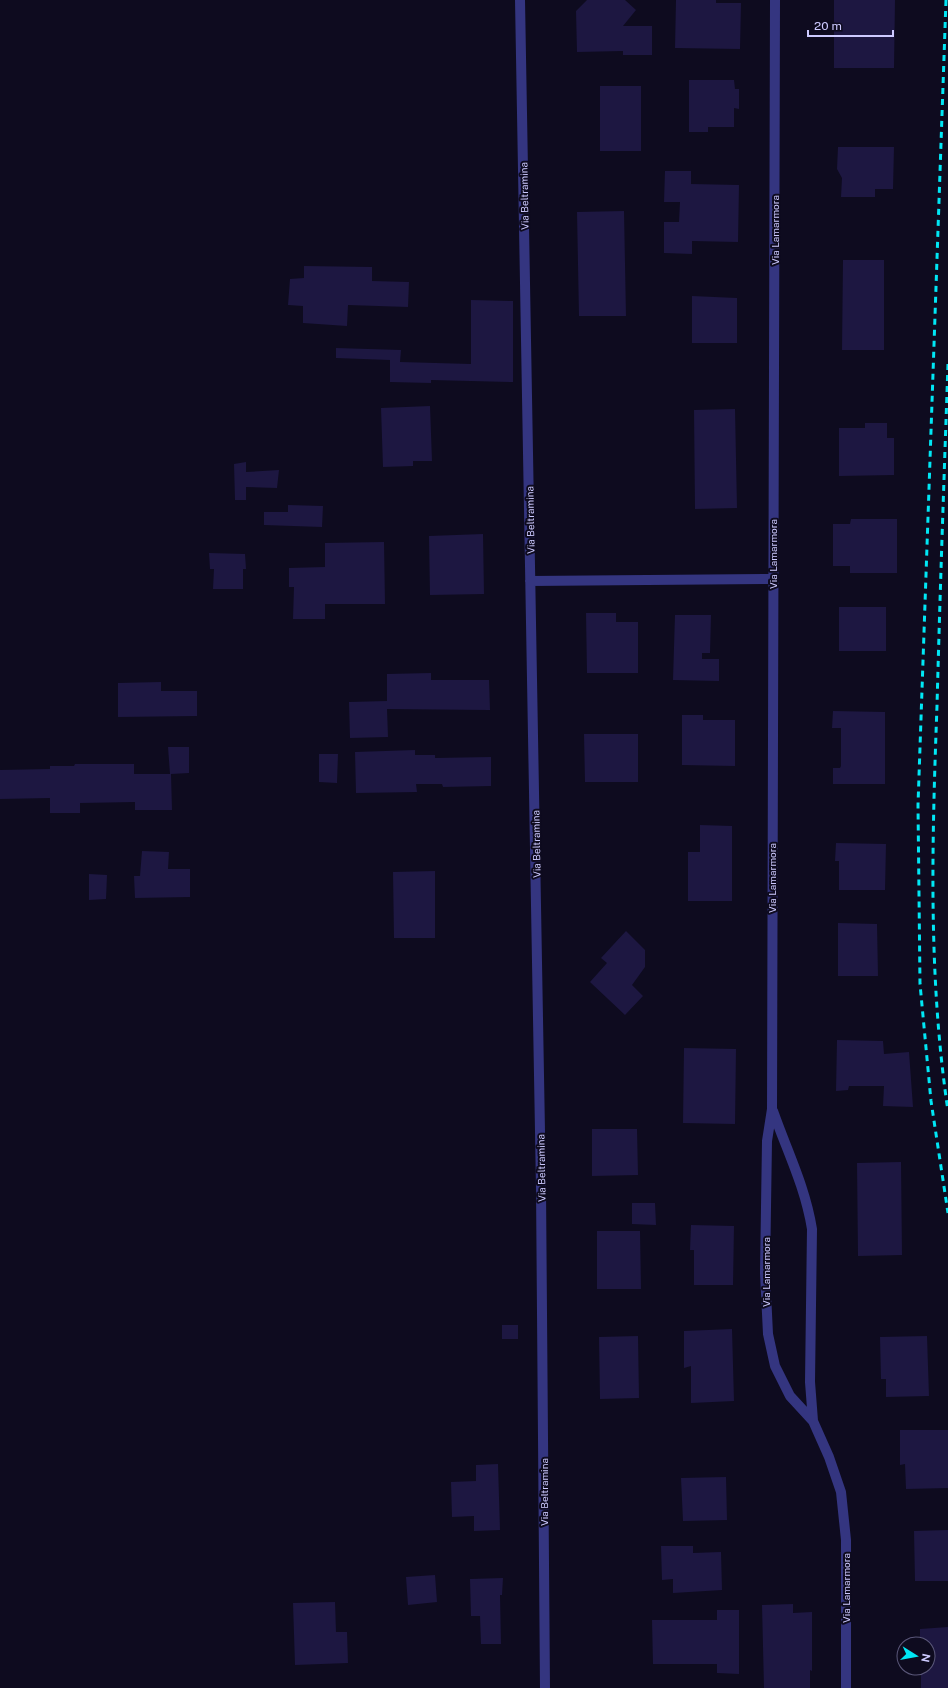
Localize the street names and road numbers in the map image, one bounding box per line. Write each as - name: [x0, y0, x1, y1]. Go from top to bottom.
- street label: Via Beltramina: [517, 162, 531, 230]
- street label: Via Lamarmora: [769, 195, 781, 265]
- street label: Via Beltramina: [523, 486, 537, 554]
- street label: Via Lamarmora: [767, 519, 779, 589]
- street label: Via Beltramina: [529, 810, 543, 878]
- street label: Via Lamarmora: [766, 843, 778, 913]
- street label: Via Beltramina: [534, 1134, 548, 1202]
- street label: Via Lamarmora: [760, 1237, 772, 1307]
- street label: Via Beltramina: [538, 1458, 550, 1526]
- street label: Via Lamarmora: [840, 1553, 852, 1623]

